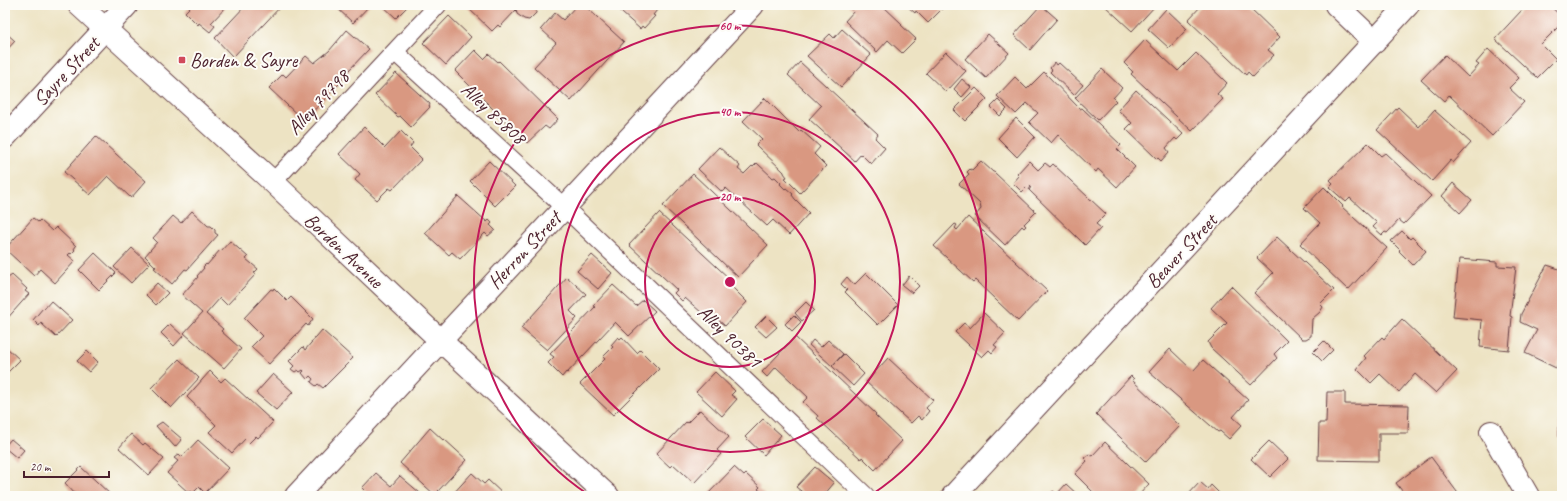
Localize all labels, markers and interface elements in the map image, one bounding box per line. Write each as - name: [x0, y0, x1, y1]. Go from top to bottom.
- text: 60 m: [720, 18, 742, 34]
- street label: Sayre Street: [28, 29, 107, 111]
- place label: Borden & Sayre: [190, 48, 299, 73]
- marker: Borden & Sayre: [177, 55, 187, 65]
- street label: Alley 79798: [282, 63, 356, 140]
- street label: Alley 85808: [456, 77, 533, 151]
- text: 40 m: [720, 104, 741, 120]
- text: 20 m: [720, 189, 741, 205]
- street label: Herron Street: [482, 204, 569, 294]
- street label: Beaver Street: [1140, 207, 1224, 294]
- street label: Borden Avenue: [299, 208, 389, 294]
- centre of rings: [723, 275, 737, 289]
- street label: Alley 90381: [692, 300, 768, 374]
- scale bar: [24, 453, 109, 479]
- text: 20 m: [30, 459, 52, 475]

